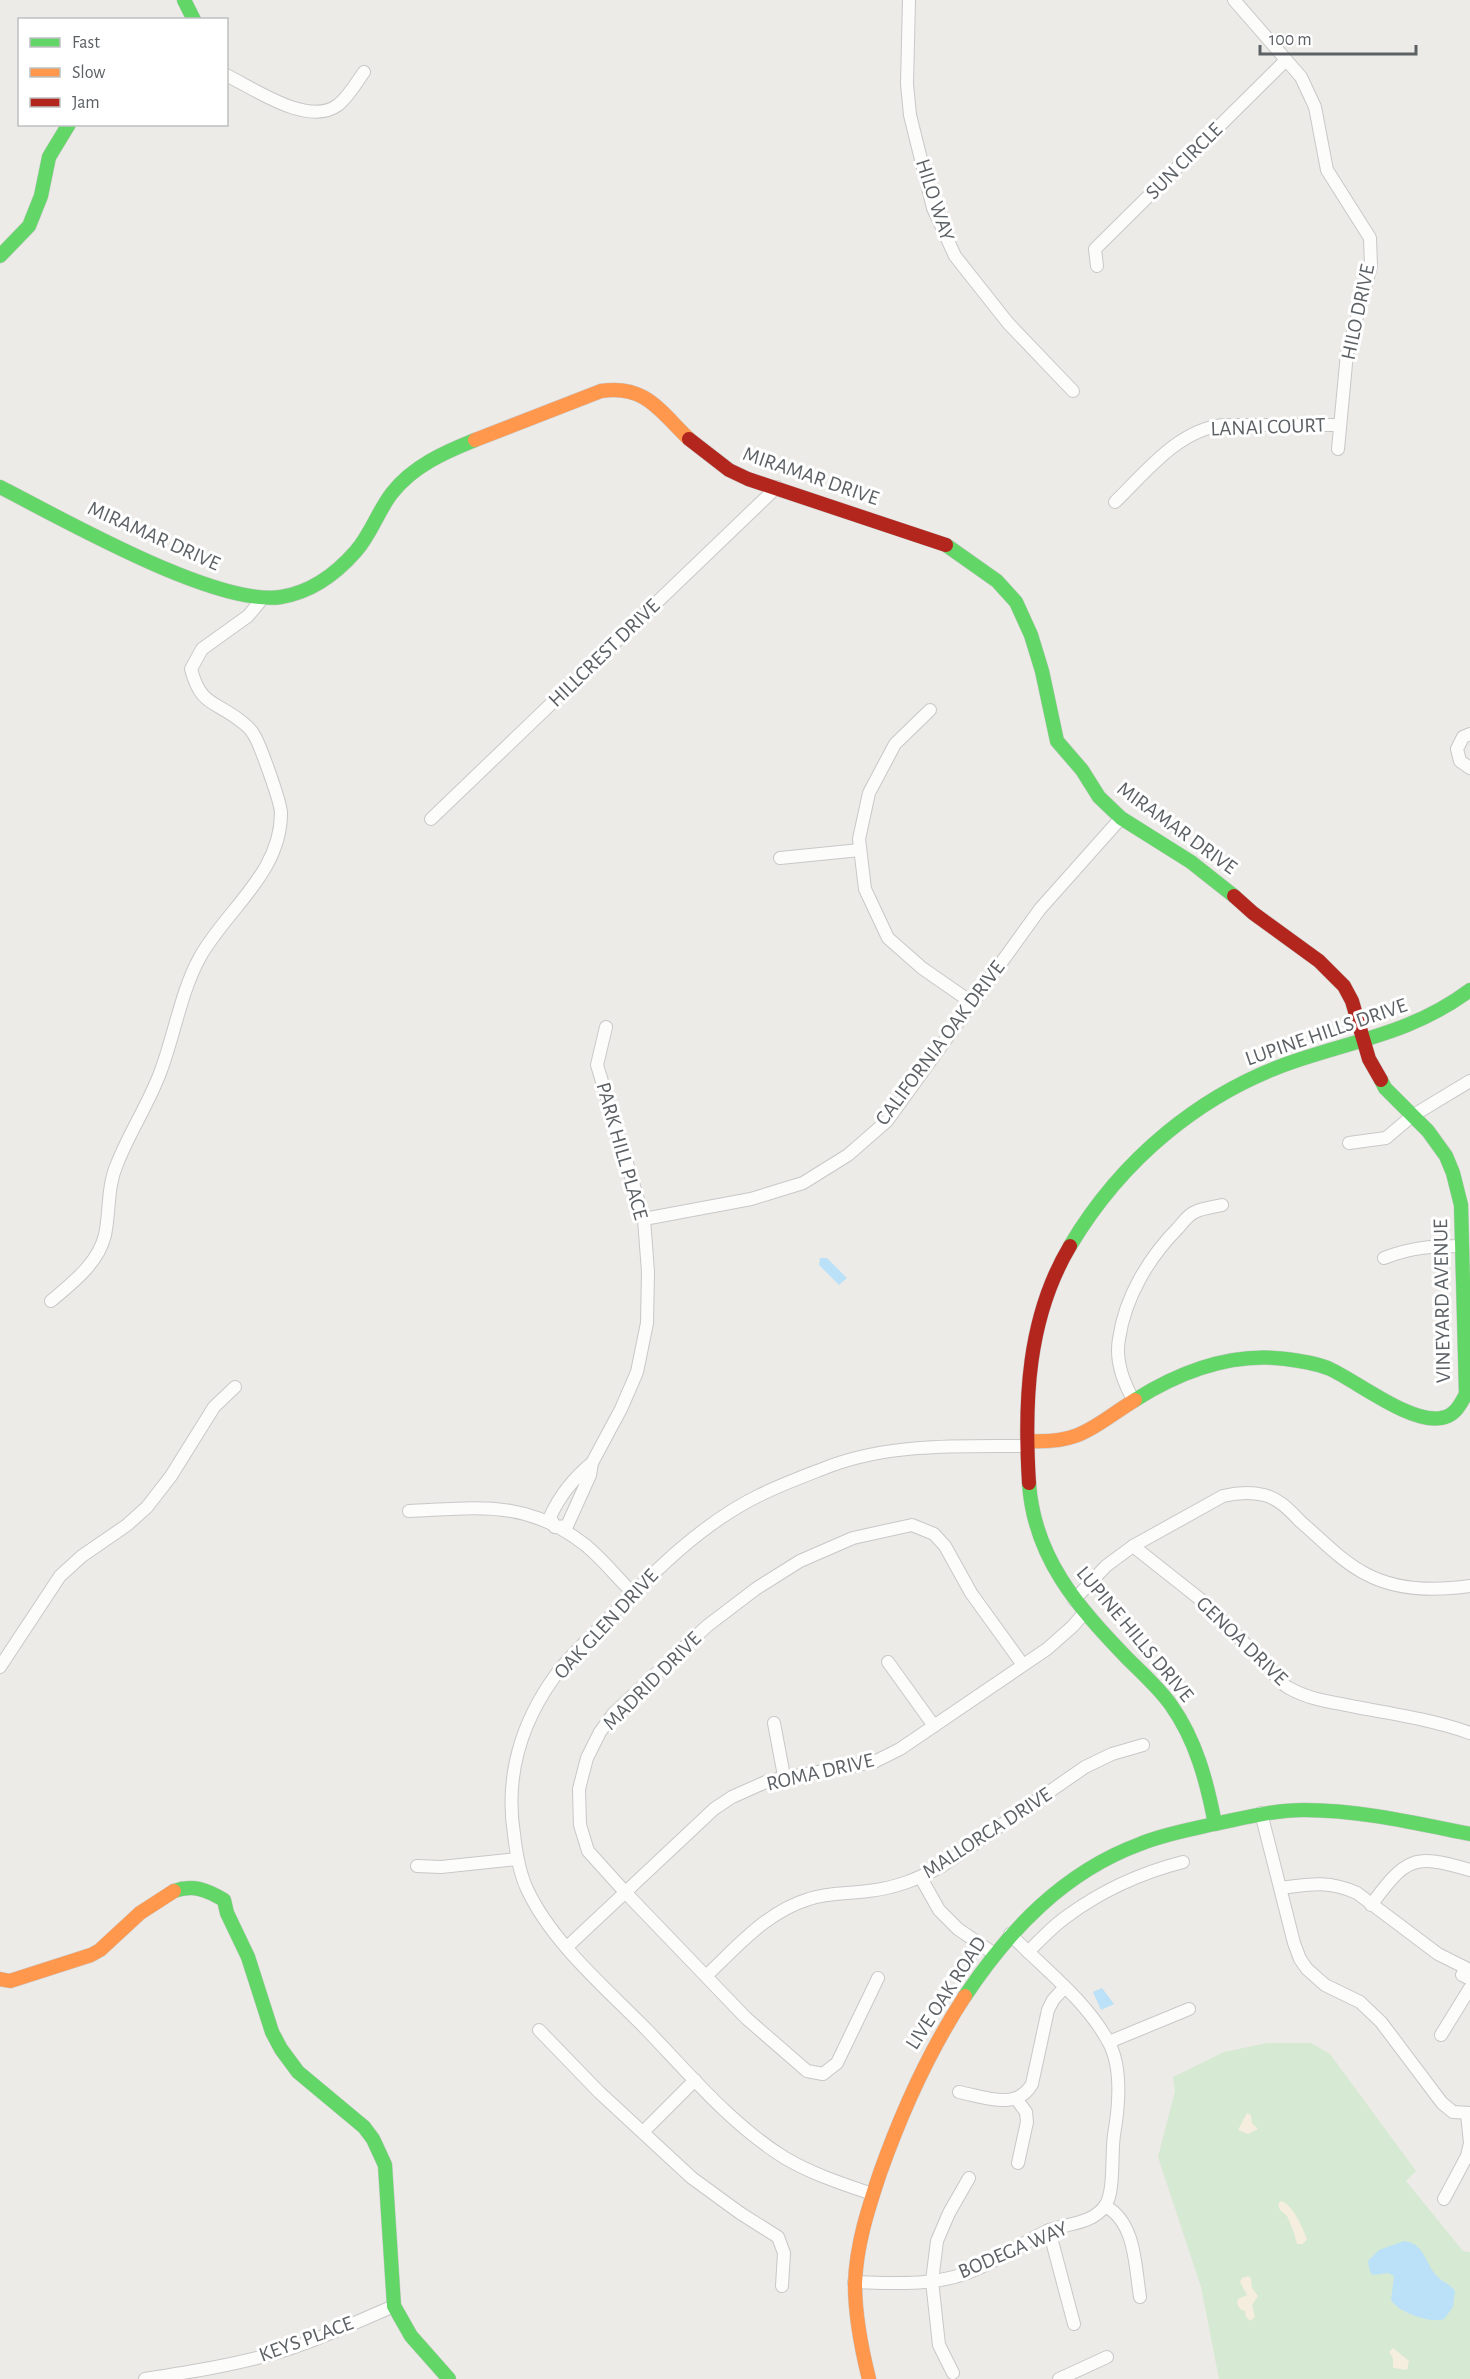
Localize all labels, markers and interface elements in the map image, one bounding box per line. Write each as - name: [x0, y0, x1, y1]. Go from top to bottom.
- legend: [18, 18, 228, 126]
- scale bar: [1260, 18, 1416, 56]
- text: 100 m: [1269, 31, 1312, 49]
- text: Fast: [72, 34, 100, 52]
- text: Slow: [72, 64, 105, 82]
- text: Jam: [72, 94, 100, 112]
- street label: SUN CIRCLE: [1142, 119, 1226, 203]
- street label: HILO WAY: [912, 156, 958, 244]
- street label: HILO DRIVE: [1338, 262, 1378, 362]
- street label: LANAI COURT: [1210, 414, 1326, 440]
- street label: MIRAMAR DRIVE: [740, 443, 882, 509]
- street label: MIRAMAR DRIVE: [85, 497, 223, 575]
- street label: HILLCREST DRIVE: [544, 595, 664, 711]
- street label: MIRAMAR DRIVE: [1113, 778, 1241, 878]
- street label: CALIFORNIA OAK DRIVE: [872, 957, 1008, 1129]
- street label: LUPINE HILLS DRIVE: [1242, 994, 1410, 1070]
- street label: PARK HILL PLACE: [592, 1080, 652, 1222]
- street label: VINEYARD AVENUE: [1430, 1219, 1454, 1383]
- street label: LUPINE HILLS DRIVE: [1072, 1562, 1198, 1706]
- street label: OAK GLEN DRIVE: [550, 1565, 662, 1683]
- street label: GENOA DRIVE: [1192, 1593, 1292, 1689]
- street label: MADRID DRIVE: [599, 1628, 705, 1734]
- street label: ROMA DRIVE: [764, 1749, 876, 1795]
- street label: MALLORCA DRIVE: [919, 1784, 1055, 1882]
- street label: LIVE OAK ROAD: [902, 1933, 990, 2053]
- street label: BODEGA WAY: [955, 2218, 1071, 2282]
- street label: KEYS PLACE: [256, 2312, 356, 2366]

